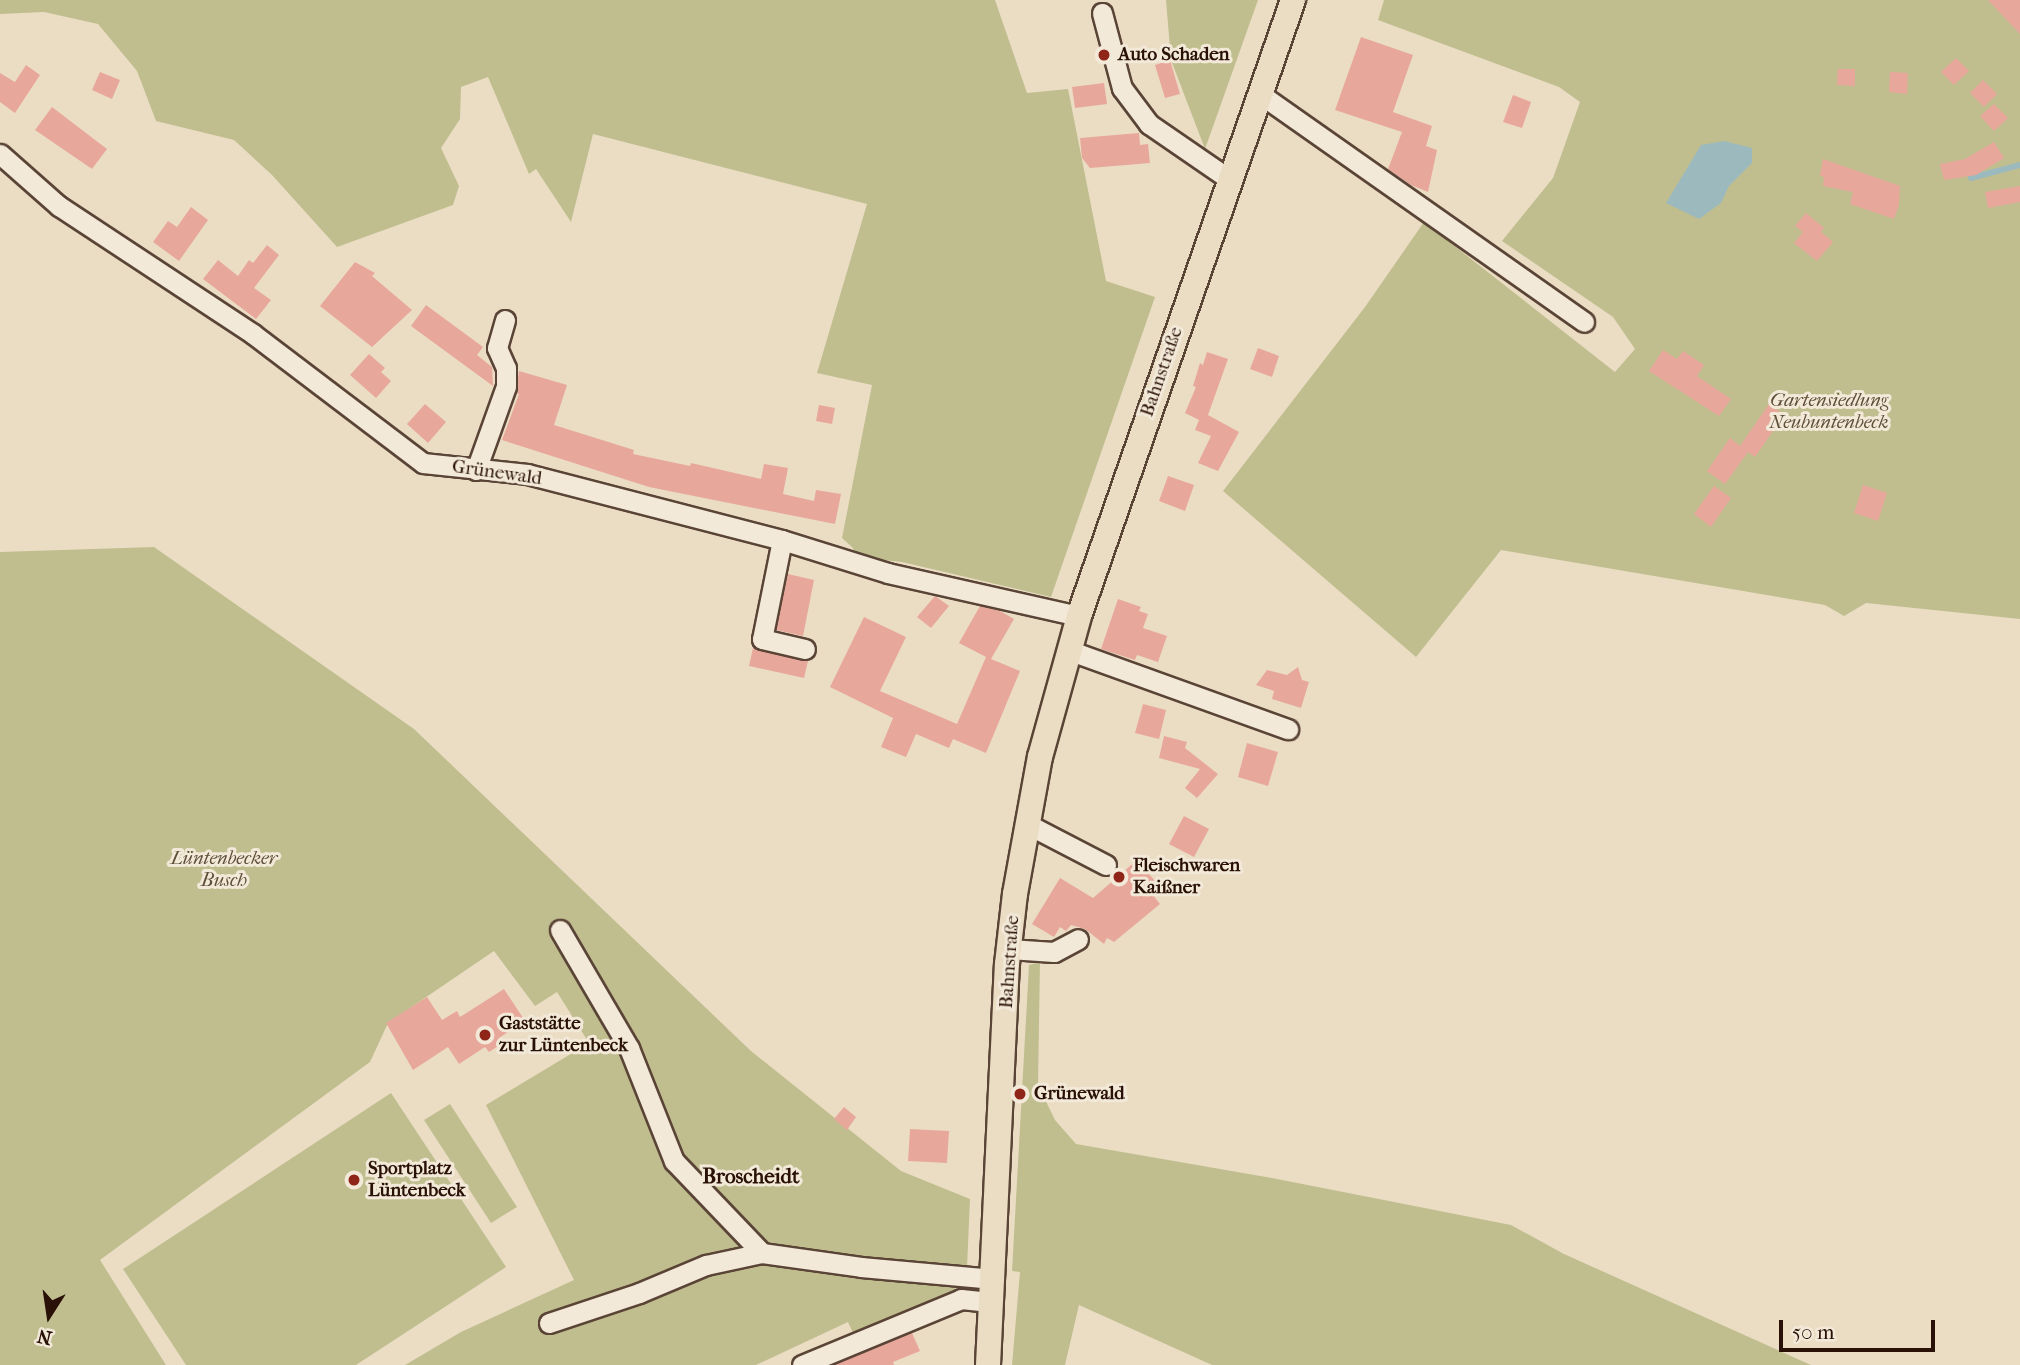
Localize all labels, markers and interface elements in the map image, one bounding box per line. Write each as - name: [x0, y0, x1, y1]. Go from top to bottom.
- place label: Auto Schaden: [1118, 44, 1230, 66]
- marker: Auto Schaden: [1096, 47, 1112, 63]
- street label: Bahnstraße: [1136, 324, 1188, 420]
- park label: Gartensiedlung Neubuntenbeck: [1770, 390, 1888, 434]
- street label: Grünewald: [451, 455, 543, 491]
- park label: Lüntenbecker Busch: [171, 848, 277, 892]
- place label: Fleischwaren Kaißner: [1133, 855, 1240, 899]
- marker: Fleischwaren Kaißner: [1111, 869, 1127, 885]
- street label: Bahnstraße: [995, 915, 1025, 1009]
- place label: Gaststätte zur Lüntenbeck: [499, 1013, 628, 1057]
- marker: Gaststätte zur Lüntenbeck: [477, 1027, 493, 1043]
- place label: Grünewald: [1034, 1083, 1125, 1105]
- marker: Grünewald: [1012, 1086, 1028, 1102]
- place label: Sportplatz Lüntenbeck: [368, 1158, 466, 1202]
- district label: Broscheidt: [702, 1163, 800, 1189]
- marker: Sportplatz Lüntenbeck: [346, 1172, 362, 1188]
- north arrow: [14, 1281, 84, 1351]
- scale bar: [1782, 1306, 1938, 1350]
- text: 50 m: [1792, 1320, 1835, 1344]
- text: N: [35, 1324, 54, 1349]

